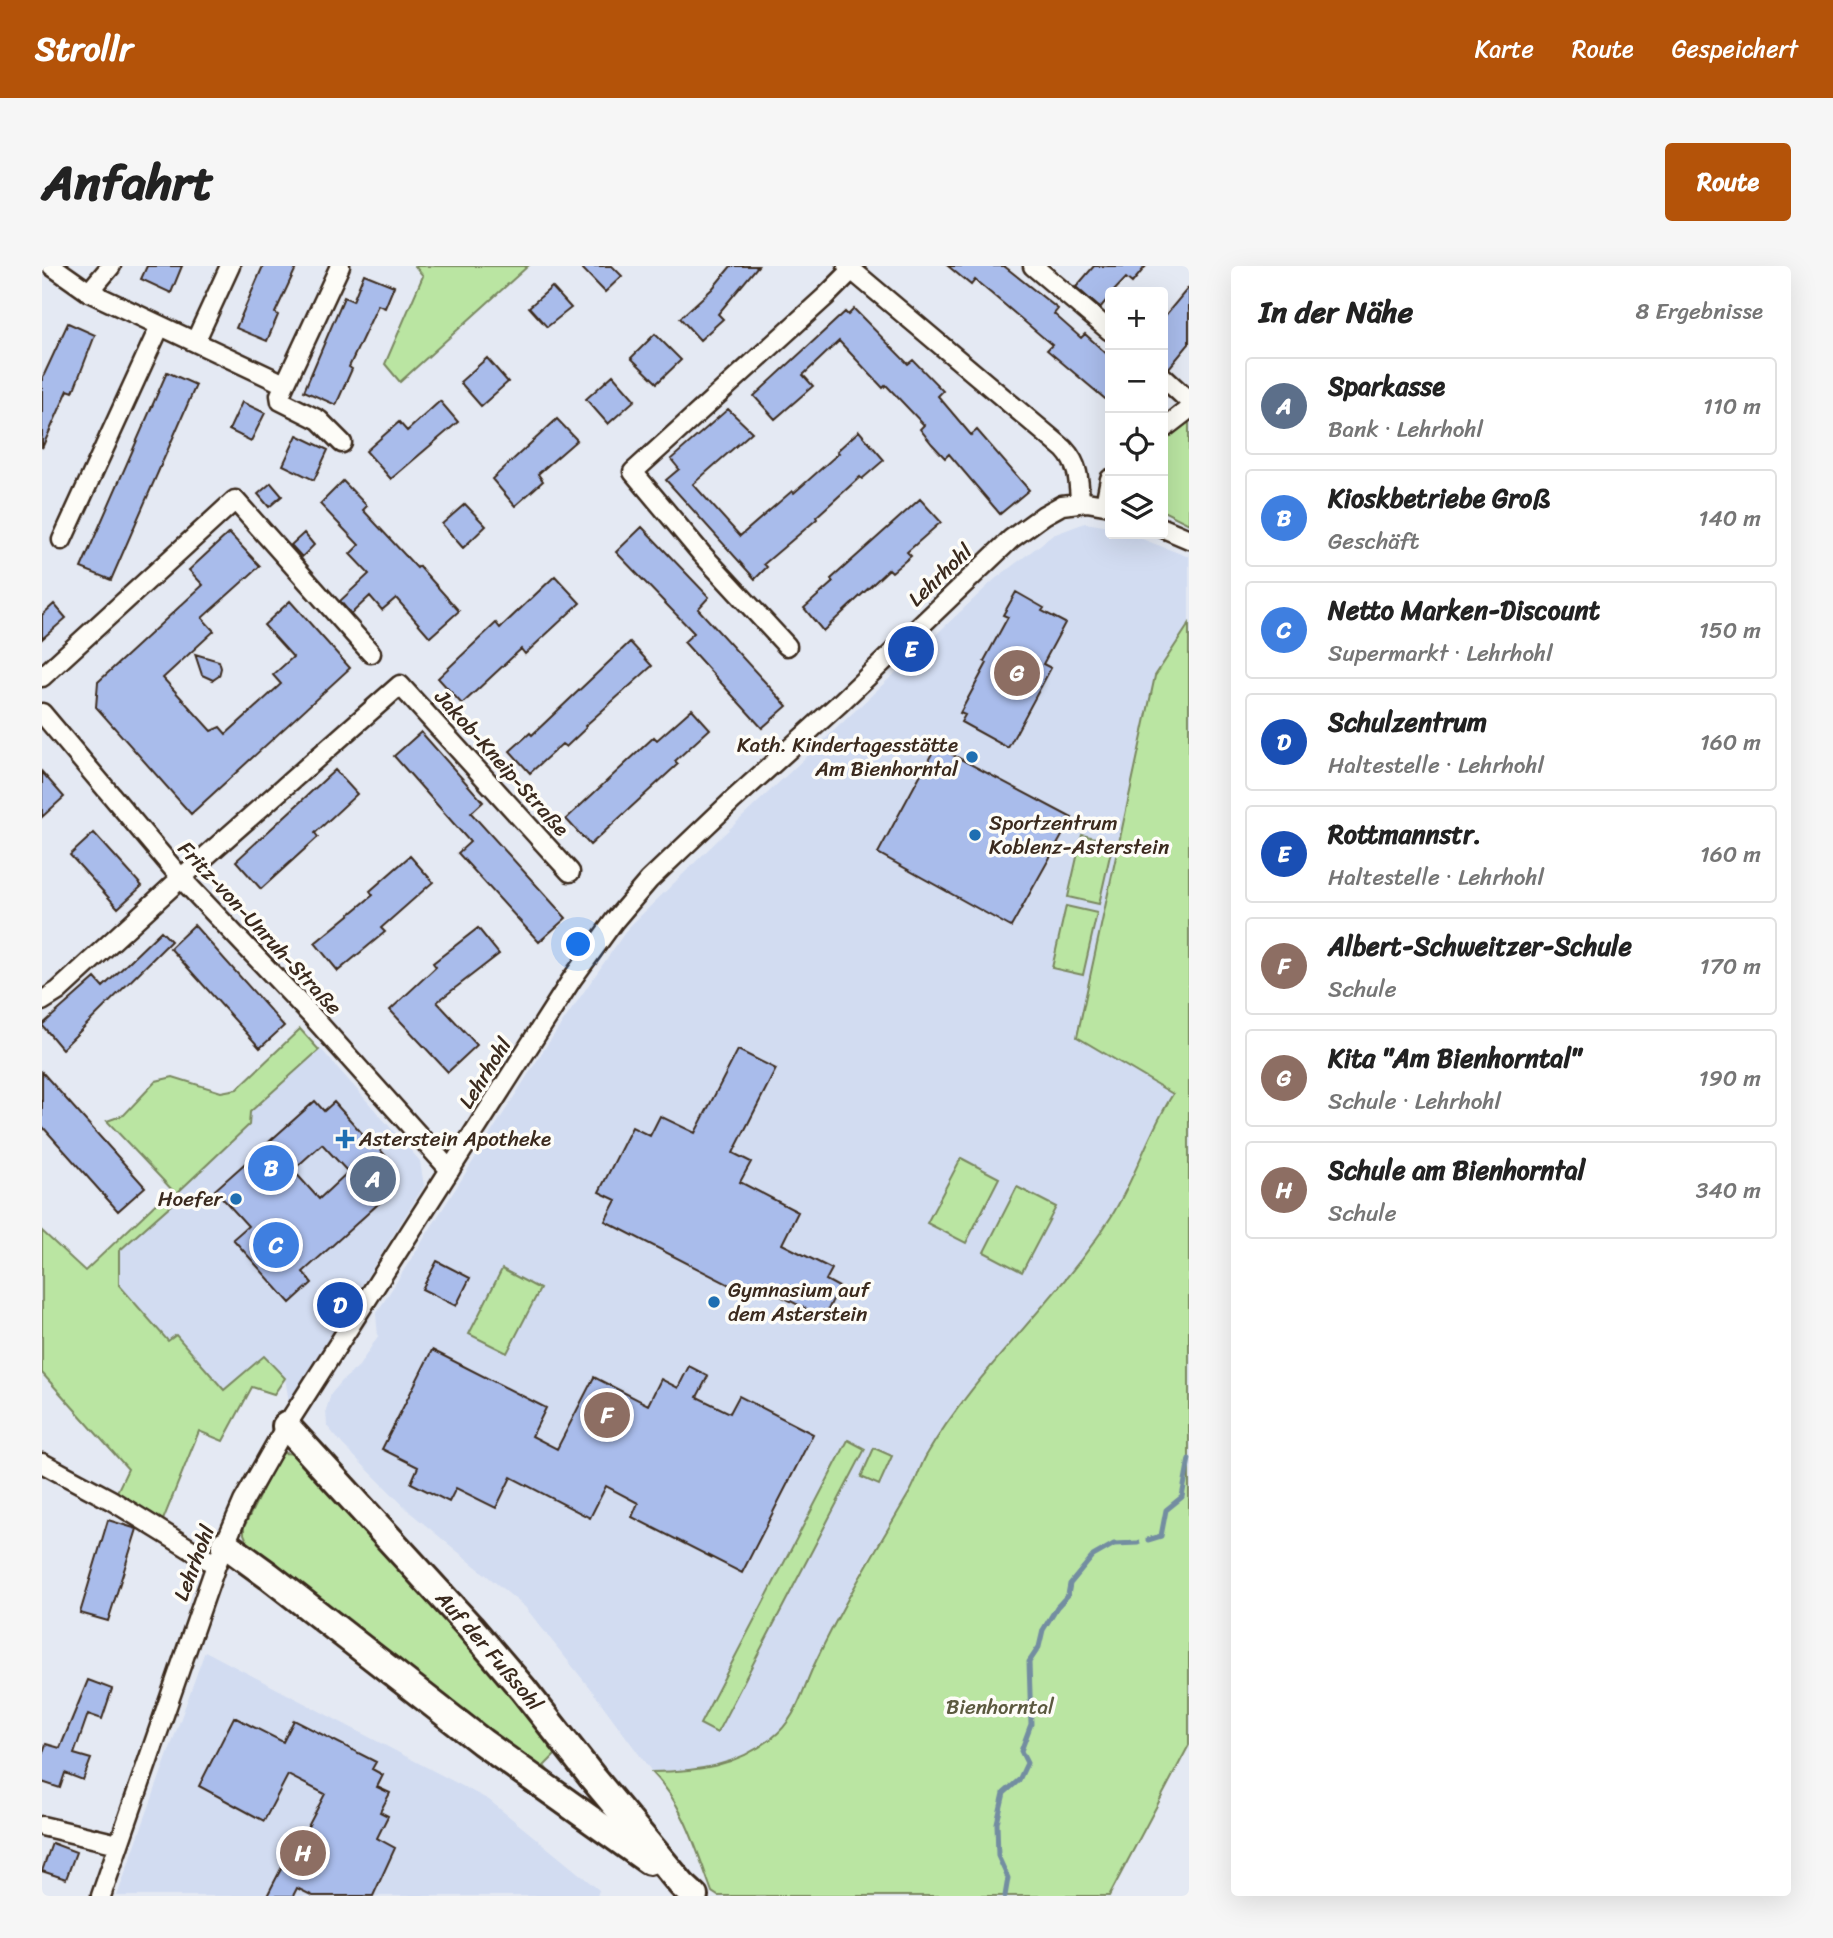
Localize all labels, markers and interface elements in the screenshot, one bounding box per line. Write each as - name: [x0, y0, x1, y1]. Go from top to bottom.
- text: Strollr: [35, 20, 133, 78]
- text: Karte: [1475, 28, 1534, 70]
- text: Route: [1572, 28, 1634, 70]
- text: Gespeichert: [1672, 28, 1798, 70]
- text: Anfahrt: [42, 139, 214, 226]
- button: Route: [1665, 143, 1791, 221]
- text: In der Nähe: [1259, 285, 1413, 339]
- map controls: [1105, 287, 1168, 539]
- button: +: [1105, 287, 1168, 350]
- text: 8 Ergebnisse: [1635, 291, 1763, 332]
- button: −: [1105, 350, 1168, 413]
- text: Sparkasse: [1328, 363, 1445, 409]
- text: A: [1276, 386, 1292, 427]
- text: 110 m: [1703, 386, 1761, 427]
- text: Bank · Lehrhohl: [1328, 409, 1483, 450]
- button: locate: [1105, 413, 1168, 476]
- text: Kioskbetriebe Groß: [1328, 475, 1550, 521]
- button: layers: [1105, 476, 1168, 539]
- text: B: [1277, 498, 1291, 539]
- text: 140 m: [1699, 498, 1761, 539]
- text: Geschäft: [1328, 521, 1419, 562]
- street label: Lehrhohl: [898, 533, 982, 616]
- text: Netto Marken-Discount: [1328, 587, 1600, 633]
- text: C: [1277, 610, 1291, 651]
- text: 150 m: [1699, 610, 1761, 651]
- pin: E: [888, 623, 934, 675]
- text: Supermarkt · Lehrhohl: [1328, 633, 1553, 674]
- pin: G: [994, 647, 1040, 699]
- street label: Jakob-Kneip-Straße: [424, 680, 579, 846]
- text: Schulzentrum: [1328, 699, 1487, 745]
- text: D: [1277, 722, 1291, 763]
- text: 160 m: [1700, 722, 1761, 763]
- place label: Kath. Kindertagesstätte Am Bienhorntal: [737, 726, 959, 788]
- text: Haltestelle · Lehrhohl: [1328, 745, 1544, 786]
- marker: Kath. Kindertagesstätte Am Bienhorntal: [964, 749, 980, 765]
- place label: Sportzentrum Koblenz-Asterstein: [989, 804, 1169, 866]
- text: Rottmannstr.: [1328, 811, 1481, 857]
- marker: Sportzentrum Koblenz-Asterstein: [967, 827, 983, 843]
- street label: Fritz-von-Unruh-Straße: [168, 832, 352, 1025]
- text: E: [1278, 834, 1290, 875]
- text: 160 m: [1700, 834, 1761, 875]
- text: Haltestelle · Lehrhohl: [1328, 857, 1544, 898]
- text: Albert-Schweitzer-Schule: [1328, 923, 1632, 969]
- your location: [561, 927, 595, 961]
- text: F: [1278, 946, 1290, 987]
- text: 170 m: [1700, 946, 1761, 987]
- text: Schule: [1328, 969, 1397, 1010]
- street label: Lehrhohl: [448, 1029, 523, 1116]
- text: Kita "Am Bienhorntal": [1328, 1035, 1582, 1081]
- text: G: [1277, 1058, 1291, 1099]
- text: 190 m: [1699, 1058, 1761, 1099]
- text: Schule · Lehrhohl: [1328, 1081, 1501, 1122]
- place label: Asterstein Apotheke: [358, 1120, 551, 1158]
- marker: Asterstein Apotheke: [337, 1131, 353, 1147]
- pin: B: [248, 1142, 294, 1194]
- text: Schule am Bienhorntal: [1328, 1147, 1585, 1193]
- pin: A: [350, 1153, 396, 1205]
- text: H: [1276, 1170, 1292, 1211]
- text: 340 m: [1696, 1170, 1761, 1211]
- place label: Hoefer: [158, 1180, 223, 1218]
- marker: Hoefer: [228, 1191, 244, 1207]
- text: Schule: [1328, 1193, 1397, 1234]
- pin: C: [253, 1219, 299, 1271]
- place label: Gymnasium auf dem Asterstein: [728, 1271, 871, 1333]
- pin: D: [317, 1279, 363, 1331]
- marker: Gymnasium auf dem Asterstein: [706, 1294, 722, 1310]
- pin: F: [584, 1389, 630, 1441]
- street label: Lehrhohl: [162, 1518, 226, 1607]
- street label: Auf der Fußsohl: [425, 1580, 553, 1720]
- park label: Bienhorntal: [946, 1688, 1055, 1726]
- pin: H: [280, 1827, 326, 1879]

